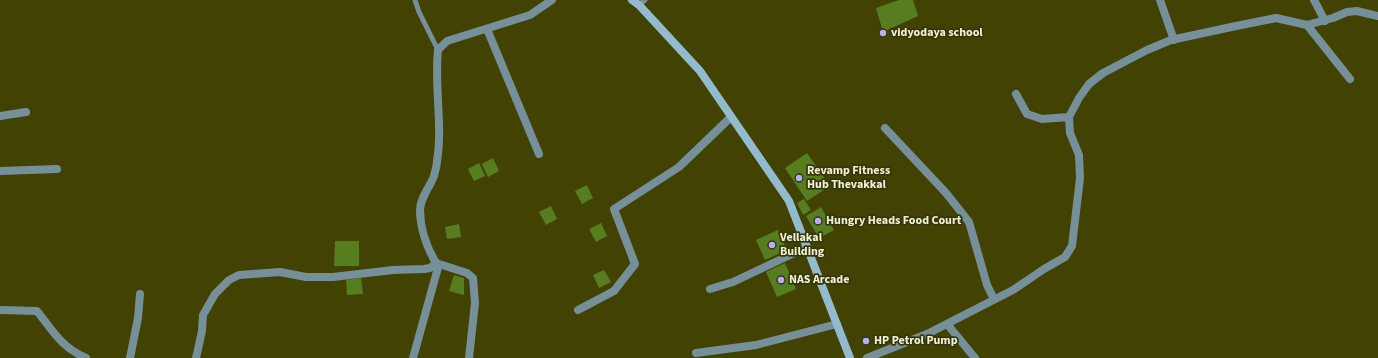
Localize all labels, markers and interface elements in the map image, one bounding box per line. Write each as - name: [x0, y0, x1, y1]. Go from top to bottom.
- place label: vidyodaya school: [891, 26, 983, 40]
- marker: vidyodaya school: [878, 28, 888, 38]
- place label: Revamp Fitness Hub Thevakkal: [807, 164, 890, 192]
- marker: Revamp Fitness Hub Thevakkal: [794, 173, 804, 183]
- place label: Hungry Heads Food Court: [826, 214, 961, 228]
- marker: Hungry Heads Food Court: [813, 216, 823, 226]
- place label: Vellakal Building: [780, 231, 824, 259]
- marker: Vellakal Building: [767, 240, 777, 250]
- place label: NAS Arcade: [789, 273, 849, 287]
- marker: NAS Arcade: [776, 275, 786, 285]
- place label: HP Petrol Pump: [874, 334, 958, 348]
- marker: HP Petrol Pump: [861, 336, 871, 346]

